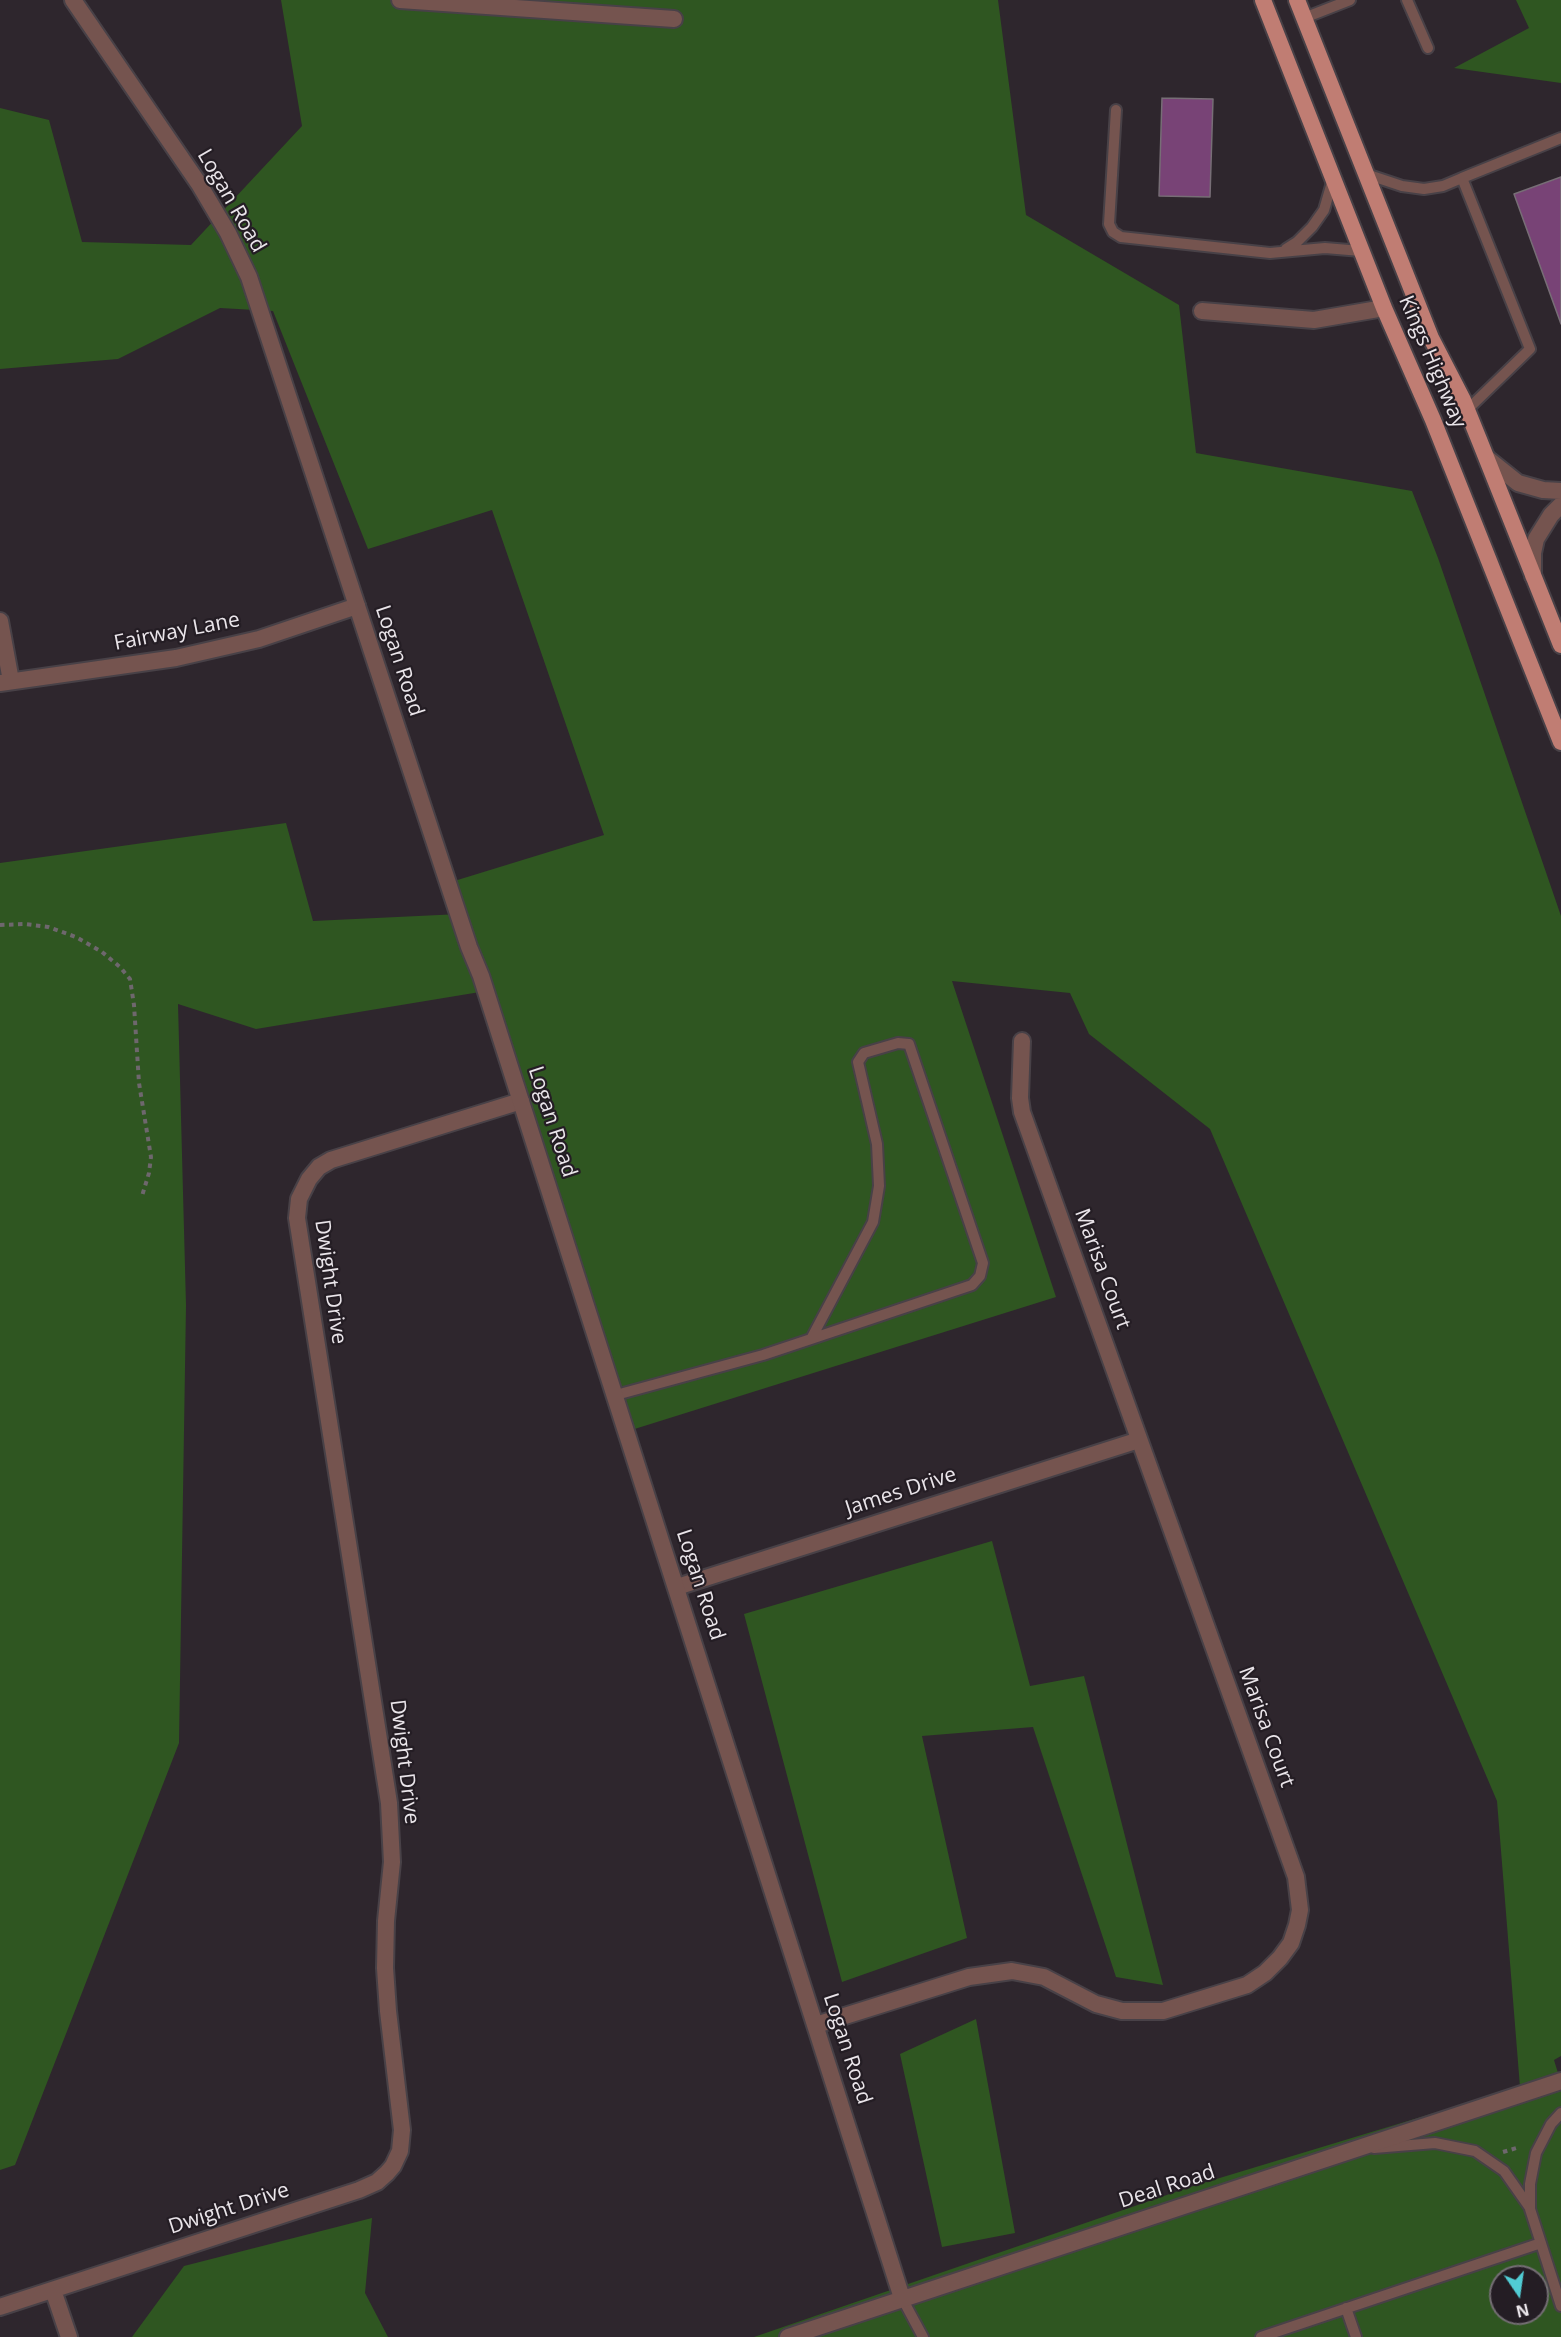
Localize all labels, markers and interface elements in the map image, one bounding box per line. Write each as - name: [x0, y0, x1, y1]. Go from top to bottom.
- street label: Logan Road: [191, 145, 271, 257]
- street label: Kings Highway: [1393, 292, 1471, 432]
- street label: Logan Road: [369, 602, 429, 720]
- street label: Fairway Lane: [112, 607, 242, 657]
- street label: Logan Road: [522, 1063, 582, 1181]
- street label: Marisa Court: [1069, 1205, 1135, 1333]
- street label: Dwight Drive: [309, 1218, 351, 1346]
- street label: James Drive: [842, 1462, 960, 1522]
- street label: Logan Road: [670, 1526, 730, 1644]
- street label: Marisa Court: [1233, 1663, 1299, 1791]
- street label: Dwight Drive: [384, 1698, 424, 1826]
- street label: Logan Road: [817, 1990, 877, 2108]
- street label: Deal Road: [1116, 2160, 1218, 2214]
- street label: Dwight Drive: [165, 2178, 293, 2240]
- north arrow: [1489, 2265, 1549, 2325]
- text: N: [1514, 2298, 1531, 2323]

